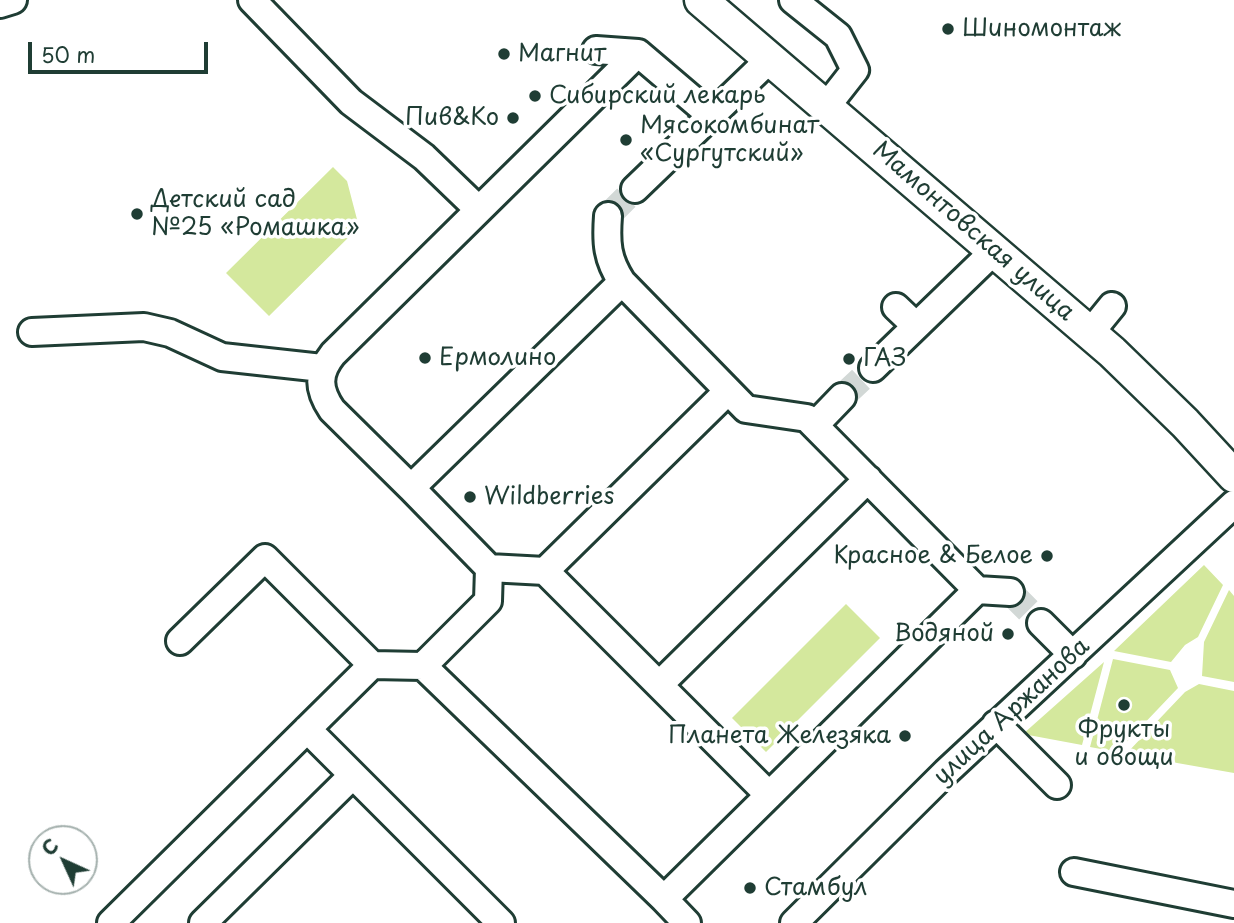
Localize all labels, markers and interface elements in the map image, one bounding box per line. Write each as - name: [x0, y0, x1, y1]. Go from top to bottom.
- place label: Шиномонтаж: [962, 15, 1121, 43]
- marker: Шиномонтаж: [940, 21, 956, 37]
- scale bar: [32, 28, 212, 72]
- text: 50 m: [41, 38, 95, 70]
- place label: Магнит: [518, 40, 606, 68]
- marker: Магнит: [496, 46, 512, 62]
- place label: Сибирский лекарь: [549, 82, 765, 110]
- marker: Сибирский лекарь: [527, 88, 543, 104]
- place label: Пив&Ко: [405, 104, 499, 132]
- marker: Пив&Ко: [505, 110, 521, 126]
- place label: Мясокомбинат «Сургутский»: [640, 112, 819, 168]
- marker: Мясокомбинат «Сургутский»: [618, 132, 634, 148]
- street label: Мамонтовская улица: [866, 136, 1080, 328]
- place label: Детский сад №25 «Ромашка»: [151, 186, 359, 242]
- marker: Детский сад №25 «Ромашка»: [129, 206, 145, 222]
- place label: Ермолино: [439, 344, 556, 372]
- place label: ГАЗ: [863, 345, 906, 373]
- marker: Ермолино: [417, 350, 433, 366]
- marker: ГАЗ: [841, 351, 857, 367]
- place label: Wildberries: [484, 483, 614, 511]
- marker: Wildberries: [462, 489, 478, 505]
- place label: Красное & Белое: [834, 542, 1033, 570]
- marker: Красное & Белое: [1039, 548, 1055, 564]
- place label: Водяной: [894, 620, 994, 648]
- marker: Водяной: [1000, 626, 1016, 642]
- street label: улица Аржанова: [928, 632, 1096, 792]
- marker: Фрукты и овощи: [1116, 697, 1132, 713]
- place label: Фрукты и овощи: [1074, 716, 1174, 772]
- place label: Планета Железяка: [668, 722, 891, 750]
- marker: Планета Железяка: [897, 728, 913, 744]
- north arrow: [28, 825, 98, 895]
- text: С: [35, 832, 65, 862]
- place label: Стамбул: [764, 874, 867, 902]
- marker: Стамбул: [742, 880, 758, 896]

